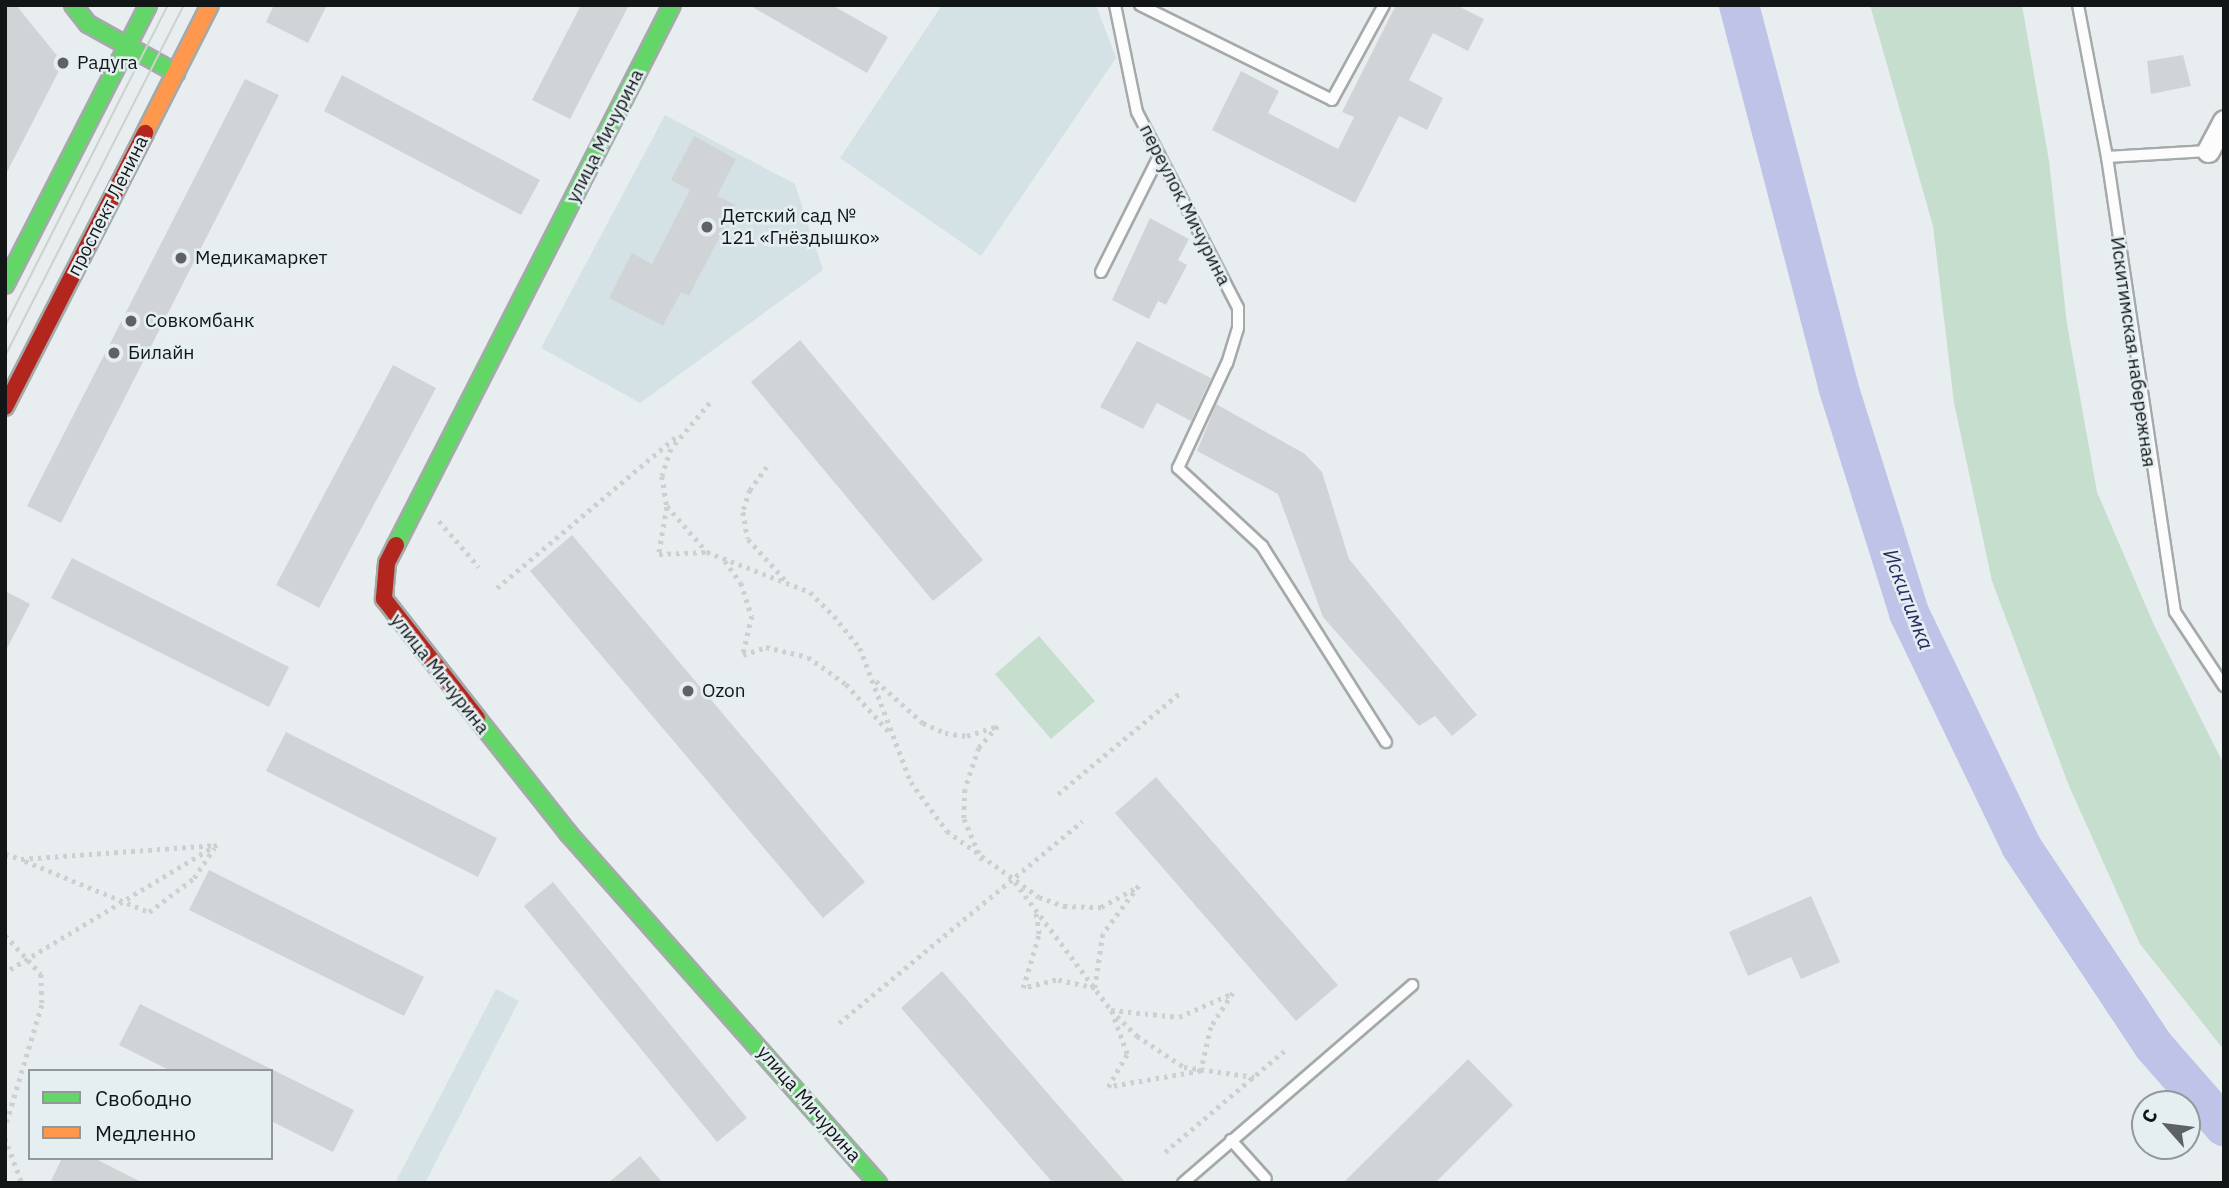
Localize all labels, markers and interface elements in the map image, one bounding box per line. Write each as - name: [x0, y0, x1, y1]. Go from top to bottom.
- place label: Радуга: [77, 52, 138, 74]
- marker: Радуга: [55, 55, 71, 71]
- street label: улица Мичурина: [561, 65, 649, 207]
- street label: переулок Мичурина: [1134, 121, 1236, 289]
- street label: проспект Ленина: [63, 132, 153, 280]
- place label: Детский сад № 121 «Гнёздышко»: [721, 205, 879, 249]
- marker: Детский сад № 121 «Гнёздышко»: [699, 219, 715, 235]
- street label: Искитимская набережная: [2106, 235, 2160, 469]
- place label: Медикамаркет: [195, 247, 327, 269]
- marker: Медикамаркет: [173, 250, 189, 266]
- place label: Совкомбанк: [145, 310, 255, 332]
- marker: Совкомбанк: [123, 313, 139, 329]
- place label: Билайн: [128, 342, 194, 364]
- marker: Билайн: [106, 345, 122, 361]
- water label: Искитимка: [1878, 545, 1940, 653]
- street label: улица Мичурина: [386, 609, 494, 739]
- place label: Ozon: [702, 680, 746, 702]
- marker: Ozon: [680, 683, 696, 699]
- street label: улица Мичурина: [752, 1041, 866, 1167]
- legend: [28, 1069, 273, 1160]
- text: Свободно: [95, 1084, 192, 1112]
- north arrow: [2131, 1090, 2201, 1160]
- text: С: [2136, 1105, 2163, 1127]
- text: Медленно: [95, 1119, 196, 1147]

